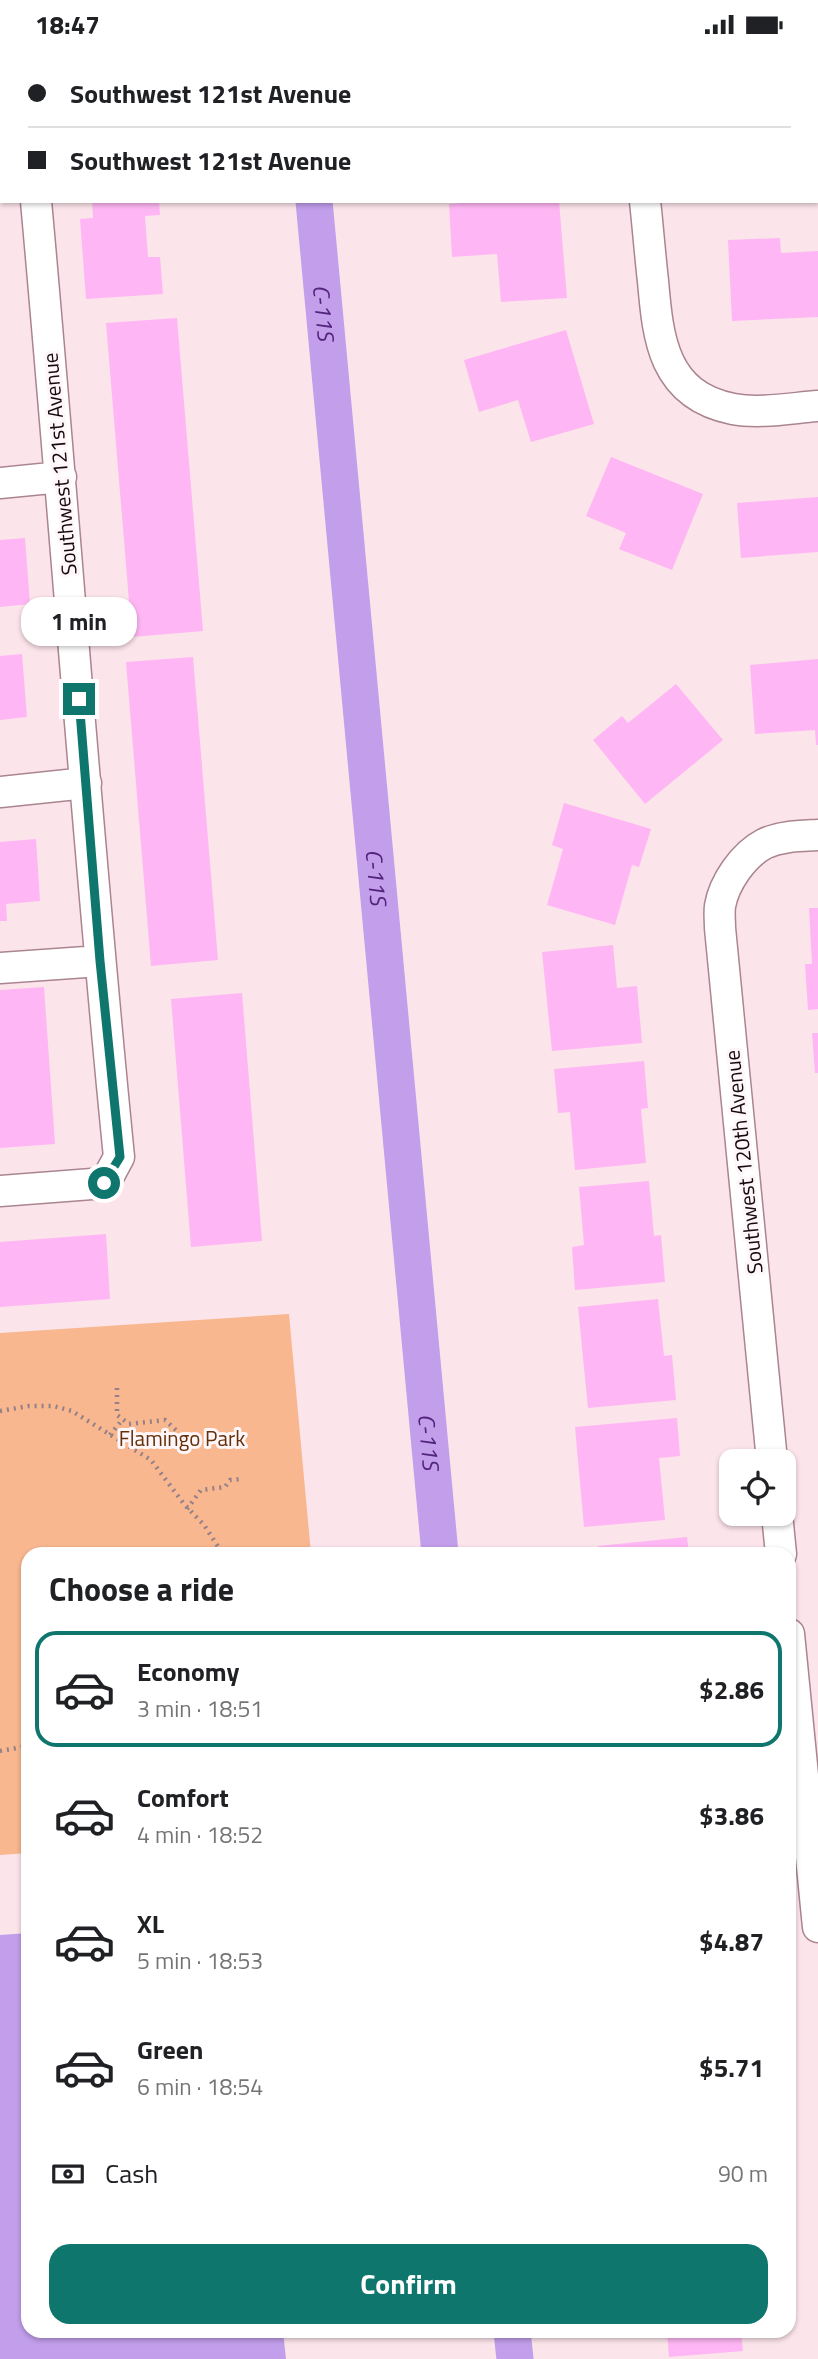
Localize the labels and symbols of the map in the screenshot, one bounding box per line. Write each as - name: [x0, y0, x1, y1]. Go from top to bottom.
- water label: C-11S: [304, 283, 345, 344]
- street label: Southwest 121st Avenue: [33, 351, 85, 577]
- callout: 1 min: [21, 597, 137, 647]
- route end: [63, 683, 95, 715]
- water label: C-11S: [357, 848, 397, 909]
- street label: Southwest 120th Avenue: [715, 1049, 771, 1275]
- route start: [88, 1167, 120, 1199]
- water label: C-11S: [410, 1412, 450, 1474]
- park label: Flamingo Park: [119, 1422, 245, 1454]

